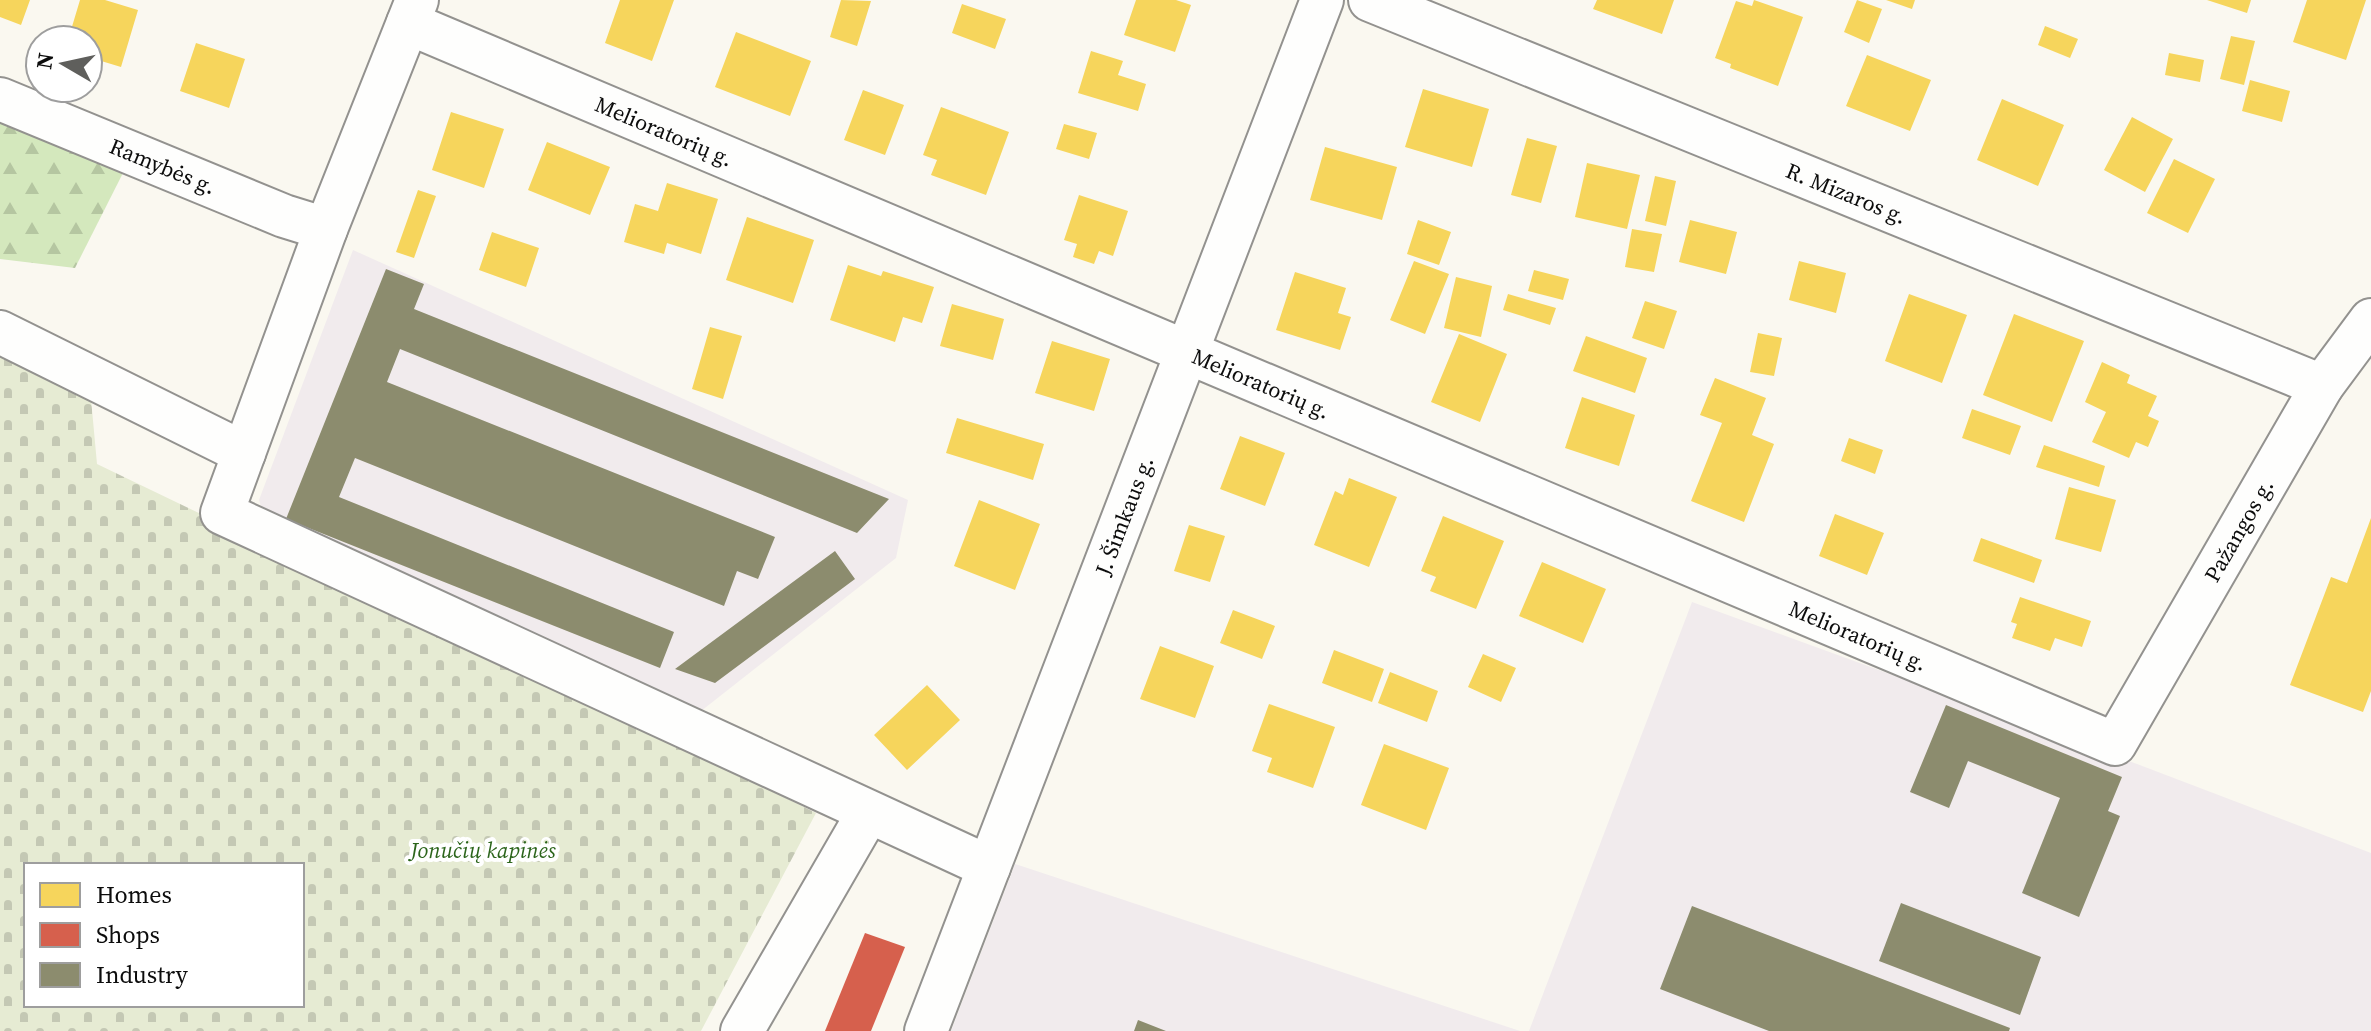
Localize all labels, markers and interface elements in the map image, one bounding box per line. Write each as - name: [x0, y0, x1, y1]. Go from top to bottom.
- north arrow: [24, 24, 104, 104]
- text: N: [28, 51, 60, 71]
- street label: Melioratorių g.: [591, 89, 738, 174]
- street label: Ramybės g.: [105, 131, 220, 201]
- street label: R. Mizaros g.: [1782, 155, 1911, 231]
- street label: Melioratorių g.: [1187, 341, 1335, 426]
- street label: J. Šimkaus g.: [1087, 452, 1160, 581]
- street label: Pažangos g.: [2197, 473, 2280, 587]
- street label: Melioratorių g.: [1784, 593, 1932, 678]
- park label: Jonučių kapinės: [407, 835, 556, 865]
- legend: [24, 863, 304, 1007]
- text: Homes: [96, 878, 172, 911]
- text: Shops: [96, 918, 160, 951]
- text: Industry: [96, 958, 188, 991]

